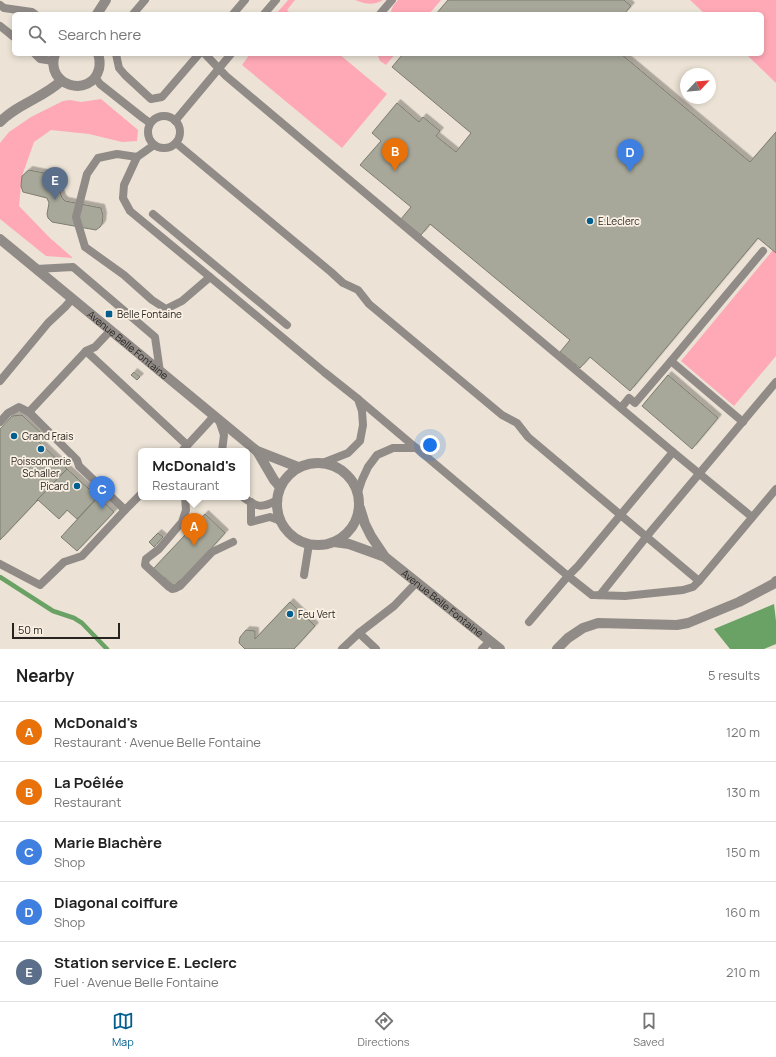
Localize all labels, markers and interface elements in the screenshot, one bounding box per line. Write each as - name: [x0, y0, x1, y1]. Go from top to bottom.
- search box: [12, 12, 764, 56]
- icon: search: [26, 23, 48, 45]
- text: Search here: [58, 24, 141, 45]
- north arrow: [680, 68, 716, 104]
- pin: B: [382, 138, 408, 171]
- pin: D: [617, 139, 643, 172]
- pin: E: [42, 167, 68, 200]
- place label: E.Leclerc: [598, 214, 640, 228]
- marker: E.Leclerc: [585, 216, 595, 226]
- street label: Avenue Belle Fontaine: [84, 307, 172, 382]
- place label: Belle Fontaine: [117, 307, 182, 321]
- marker: Belle Fontaine: [104, 309, 114, 319]
- place label: Grand Frais: [22, 429, 73, 443]
- marker: Grand Frais: [9, 431, 19, 441]
- your location: [420, 435, 440, 455]
- marker: Poissonnerie Schaller: [36, 444, 46, 454]
- popup: [138, 448, 250, 500]
- place label: Poissonnerie Schaller: [11, 454, 71, 480]
- text: McDonald's: [152, 455, 236, 476]
- pin: C: [89, 476, 115, 509]
- text: Restaurant: [152, 476, 220, 494]
- place label: Picard: [40, 479, 69, 493]
- marker: Picard: [72, 481, 82, 491]
- pin: A: [181, 513, 207, 546]
- street label: Avenue Belle Fontaine: [399, 566, 487, 640]
- place label: Feu Vert: [298, 607, 336, 621]
- marker: Feu Vert: [285, 609, 295, 619]
- scale bar: [12, 621, 120, 640]
- text: 50 m: [18, 622, 43, 637]
- text: Nearby: [16, 664, 74, 687]
- text: 5 results: [708, 666, 760, 684]
- text: McDonald's: [54, 712, 138, 733]
- text: A: [25, 723, 33, 741]
- text: 120 m: [726, 723, 760, 741]
- text: Restaurant · Avenue Belle Fontaine: [54, 733, 261, 751]
- text: La Poêlée: [54, 772, 124, 793]
- text: B: [25, 783, 33, 801]
- text: 130 m: [726, 783, 760, 801]
- text: Restaurant: [54, 793, 121, 811]
- text: Marie Blachère: [54, 832, 162, 853]
- text: C: [24, 843, 34, 861]
- text: 150 m: [726, 843, 760, 861]
- text: Shop: [54, 853, 85, 871]
- text: Diagonal coiffure: [54, 892, 178, 913]
- text: D: [24, 903, 34, 921]
- text: 160 m: [725, 903, 760, 921]
- text: Shop: [54, 913, 85, 931]
- text: Station service E. Leclerc: [54, 952, 237, 973]
- text: E: [25, 963, 33, 981]
- text: 210 m: [726, 963, 760, 981]
- text: Fuel · Avenue Belle Fontaine: [54, 973, 219, 991]
- tab: Map: [112, 1010, 134, 1049]
- tab: Directions: [357, 1010, 410, 1049]
- tab: Saved: [633, 1010, 664, 1049]

